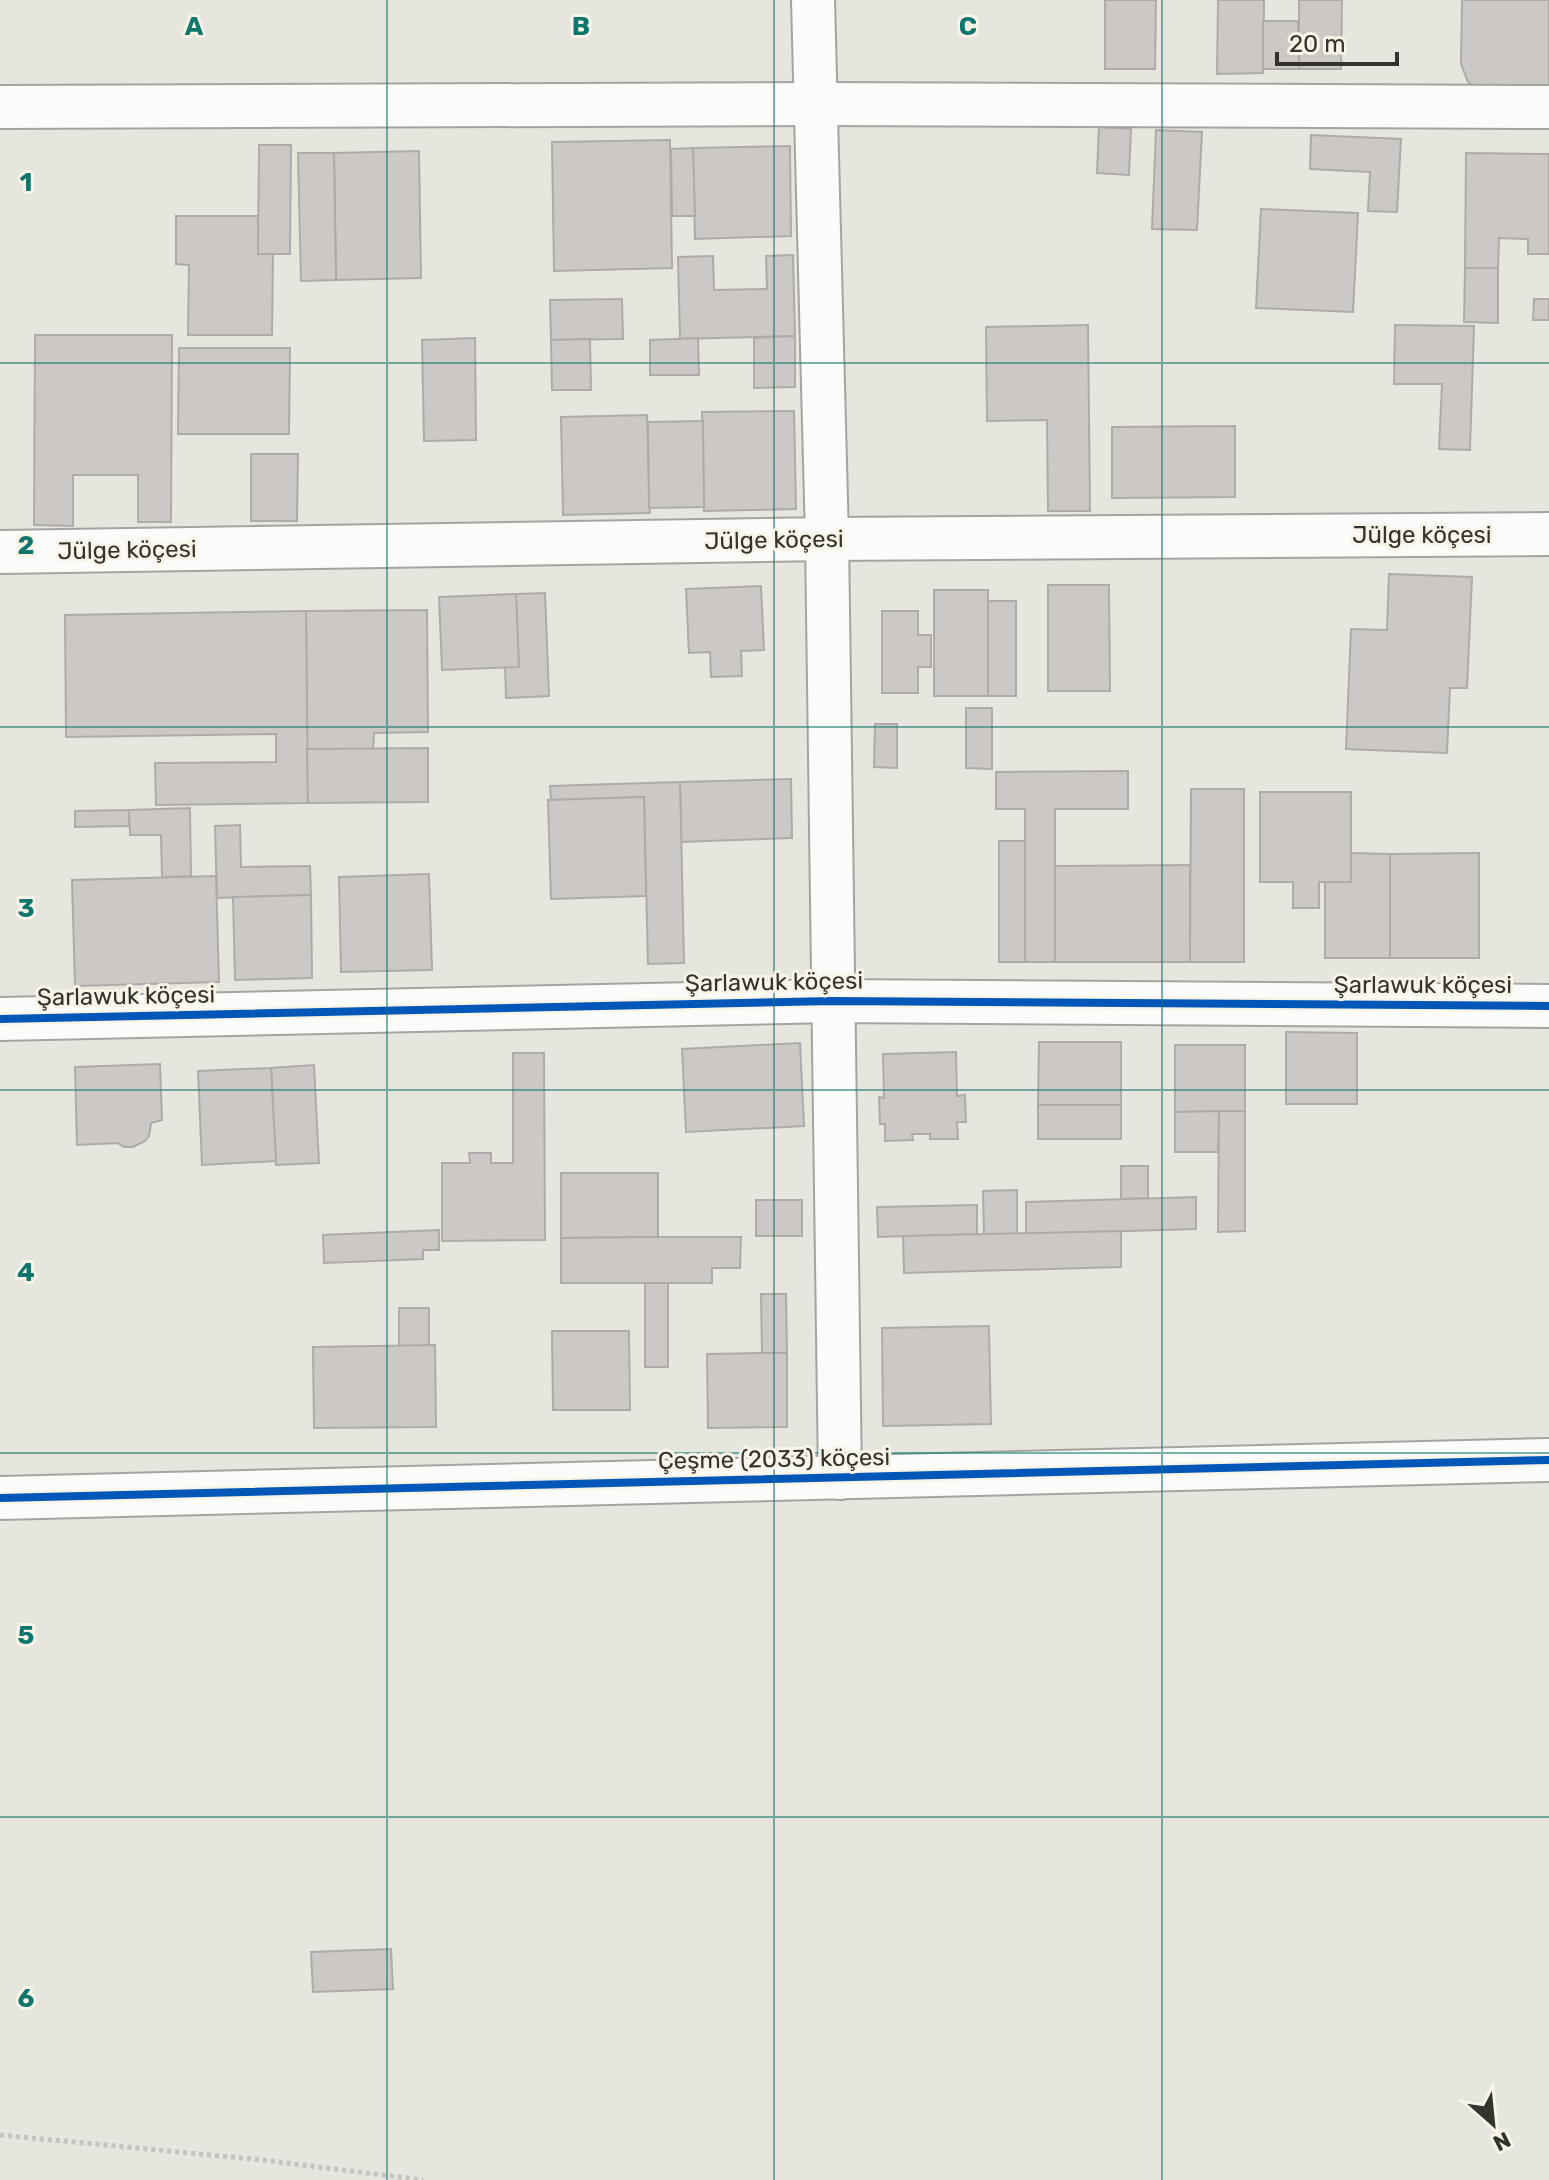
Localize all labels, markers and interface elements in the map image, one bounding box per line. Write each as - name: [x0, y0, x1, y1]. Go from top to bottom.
- text: A: [185, 11, 204, 42]
- text: B: [572, 11, 590, 42]
- text: C: [959, 11, 977, 42]
- scale bar: [1277, 16, 1397, 66]
- text: 20 m: [1289, 30, 1346, 58]
- text: 1: [20, 167, 32, 198]
- street label: Jülge köçesi: [1352, 521, 1492, 549]
- street label: Jülge köçesi: [704, 525, 844, 555]
- text: 2: [18, 530, 34, 561]
- street label: Jülge köçesi: [57, 535, 197, 565]
- text: 3: [17, 893, 35, 924]
- street label: Şarlawuk köçesi: [685, 966, 863, 998]
- street label: Şarlawuk köçesi: [1334, 971, 1512, 999]
- street label: Şarlawuk köçesi: [37, 980, 215, 1012]
- text: 4: [17, 1257, 35, 1288]
- street label: Çeşme (2033) köçesi: [657, 1443, 891, 1475]
- text: 5: [18, 1620, 34, 1651]
- text: 6: [18, 1983, 35, 2014]
- north arrow: [1453, 2084, 1533, 2164]
- text: N: [1489, 2126, 1515, 2157]

